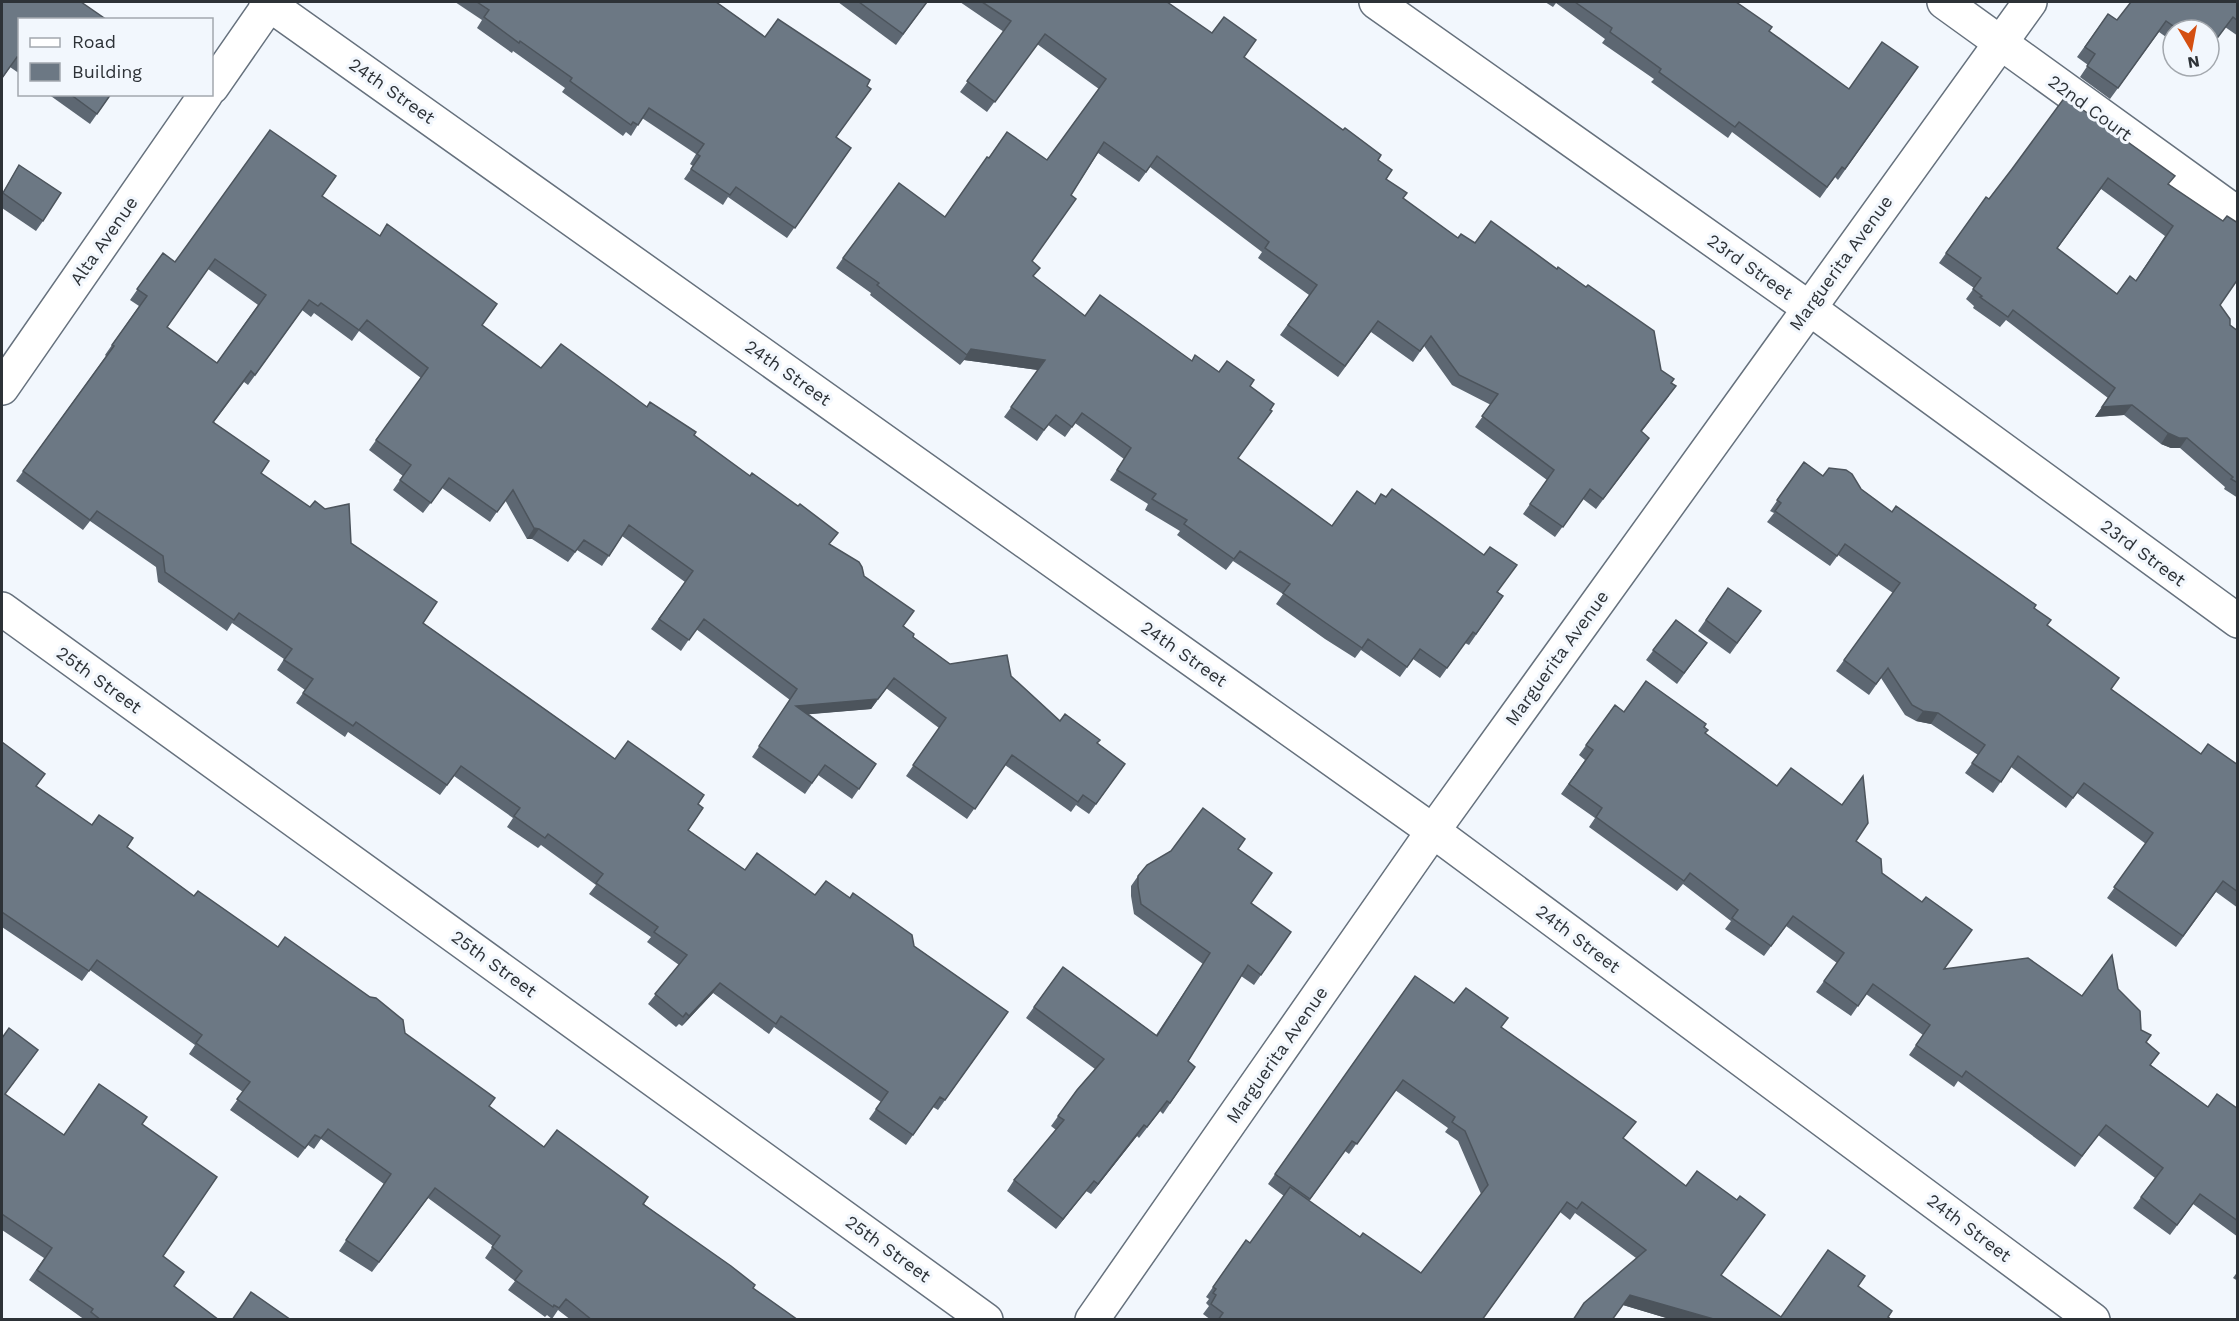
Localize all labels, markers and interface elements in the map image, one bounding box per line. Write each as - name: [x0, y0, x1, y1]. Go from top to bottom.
- legend: [18, 18, 213, 96]
- north arrow: [2161, 18, 2221, 78]
- text: Road: [72, 31, 116, 52]
- text: N: [2186, 52, 2201, 73]
- street label: 24th Street: [345, 53, 440, 128]
- text: Building: [72, 61, 142, 82]
- street label: 22nd Court: [2044, 70, 2137, 145]
- street label: Marguerita Avenue: [1785, 191, 1897, 334]
- street label: Alta Avenue: [65, 192, 142, 289]
- street label: 23rd Street: [1703, 229, 1797, 304]
- street label: 24th Street: [741, 335, 836, 410]
- street label: 23rd Street: [2097, 515, 2190, 591]
- street label: Marguerita Avenue: [1501, 586, 1613, 729]
- street label: 24th Street: [1137, 616, 1232, 691]
- street label: 25th Street: [53, 642, 146, 718]
- street label: 24th Street: [1532, 900, 1625, 977]
- street label: 25th Street: [448, 926, 541, 1002]
- street label: Marguerita Avenue: [1222, 982, 1332, 1127]
- street label: 24th Street: [1923, 1189, 2016, 1266]
- street label: 25th Street: [842, 1211, 935, 1287]

